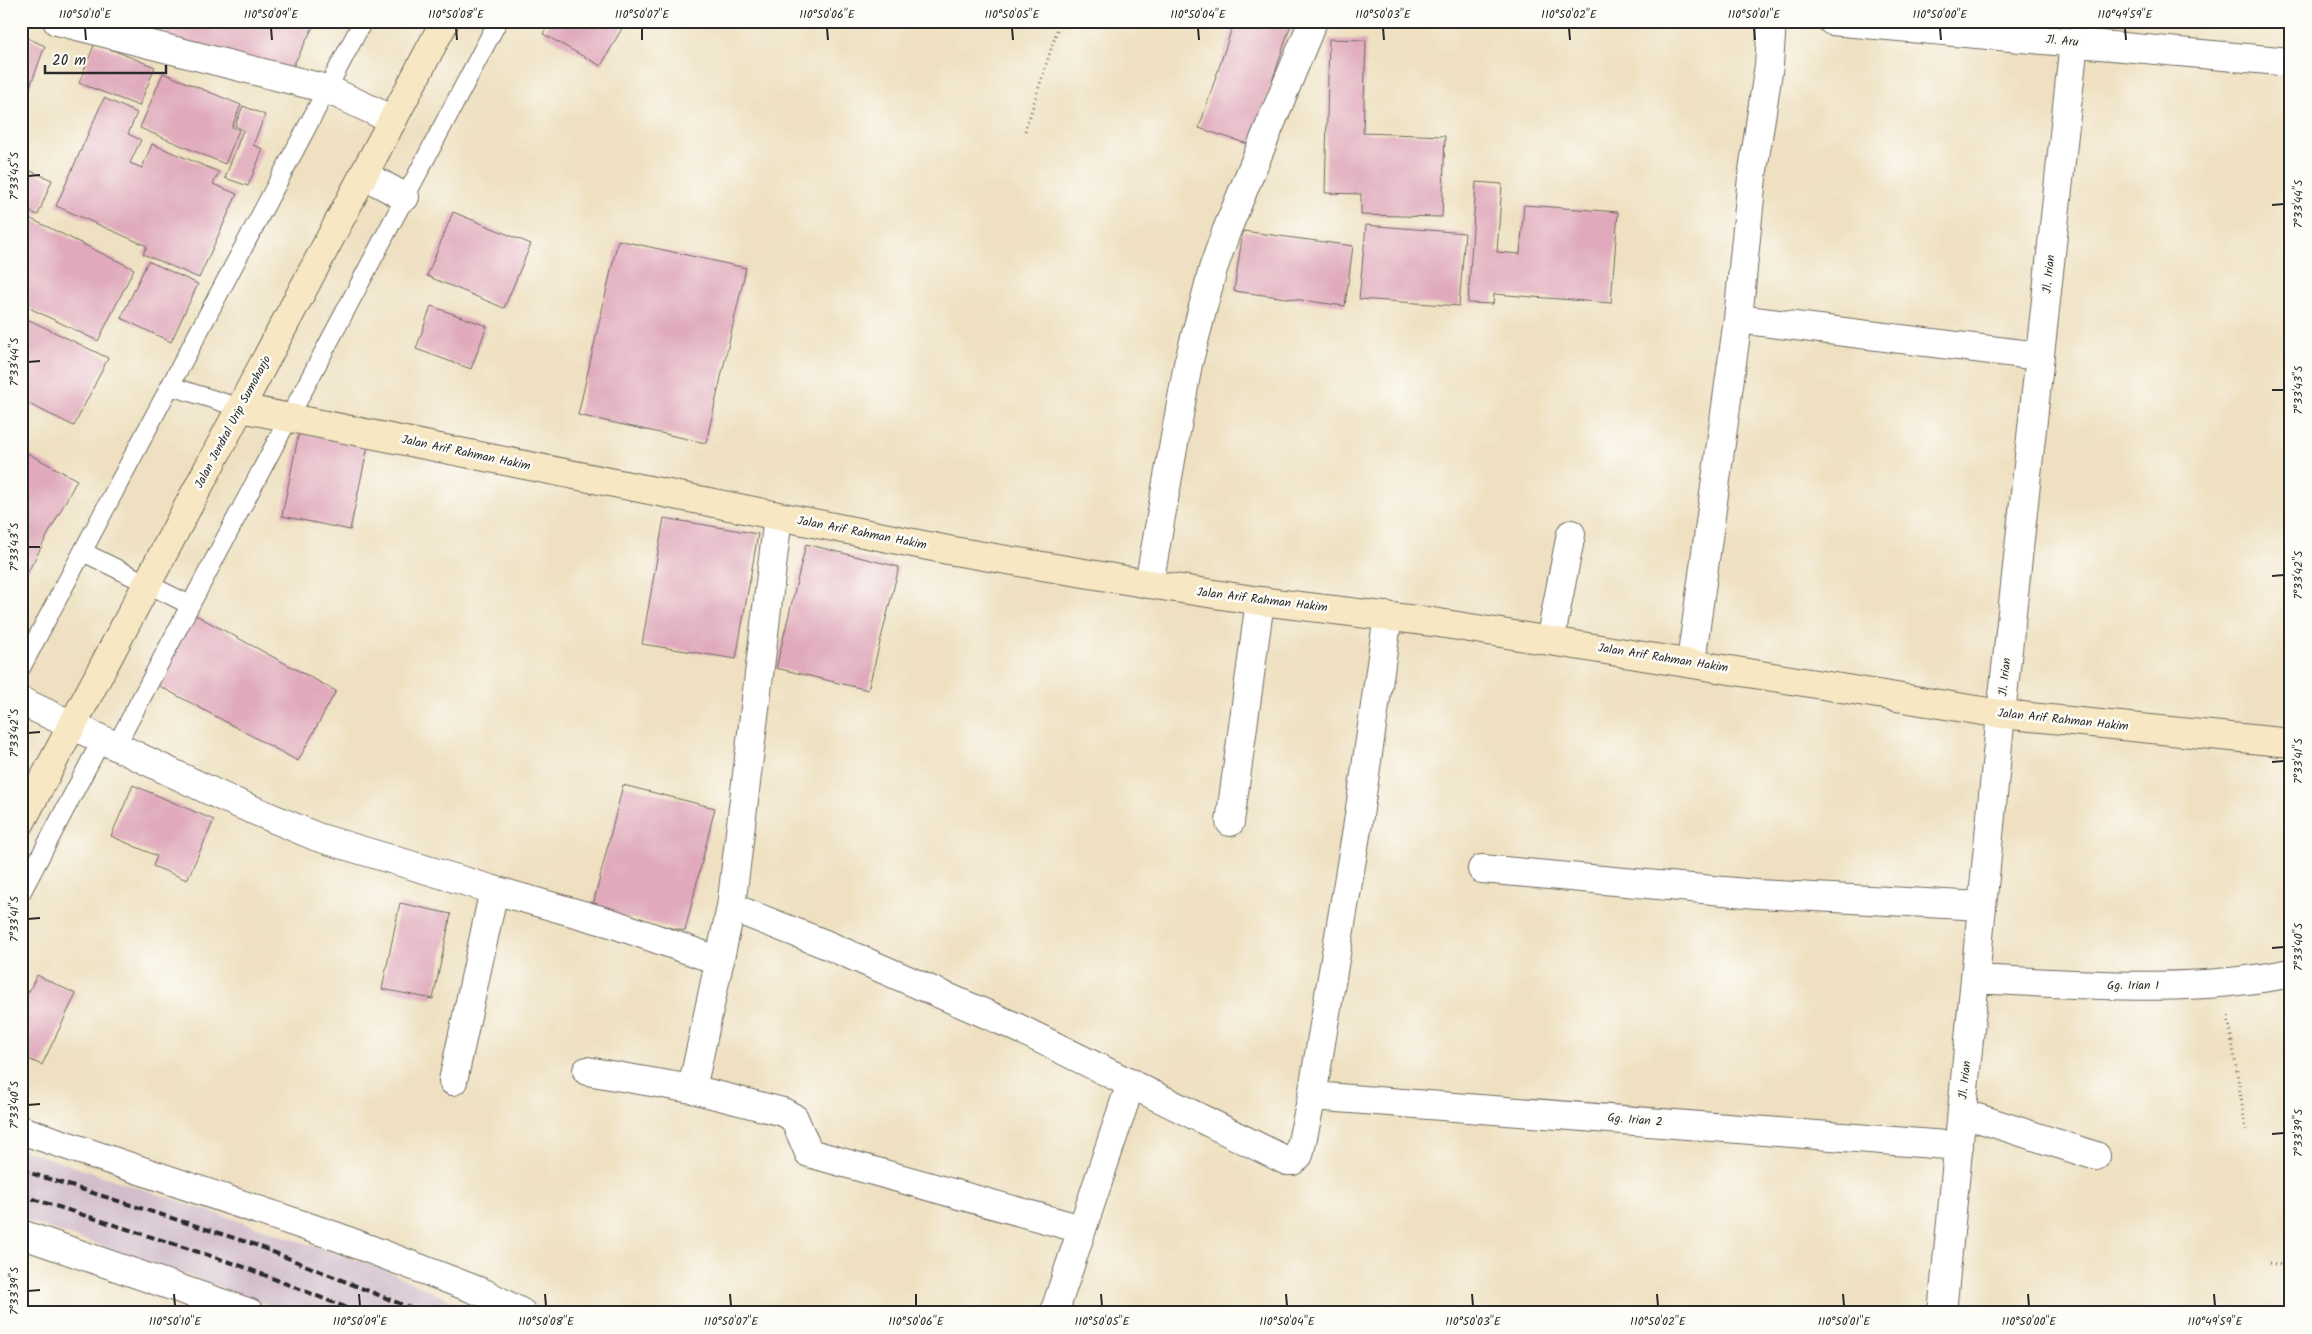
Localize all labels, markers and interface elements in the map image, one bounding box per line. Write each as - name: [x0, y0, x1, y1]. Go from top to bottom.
- text: 110°50'10"E: [59, 5, 112, 24]
- text: 110°50'09"E: [244, 5, 299, 24]
- text: 110°50'08"E: [428, 5, 485, 24]
- text: 110°50'07"E: [615, 5, 670, 24]
- text: 110°50'06"E: [799, 5, 856, 24]
- text: 110°50'05"E: [984, 5, 1041, 24]
- text: 110°50'04"E: [1170, 5, 1227, 24]
- text: 110°50'03"E: [1355, 5, 1412, 24]
- text: 110°50'02"E: [1541, 5, 1598, 24]
- text: 110°50'01"E: [1728, 5, 1781, 24]
- text: 110°50'00"E: [1913, 5, 1968, 24]
- text: 110°49'59"E: [2097, 5, 2154, 24]
- street label: Jl. Aru: [2045, 30, 2080, 52]
- scale bar: [45, 42, 166, 74]
- text: 20 m: [52, 49, 86, 73]
- text: 7°33'45"S: [5, 151, 24, 200]
- text: 7°33'44"S: [2289, 179, 2308, 228]
- street label: Jl. Irian: [2038, 254, 2060, 294]
- text: 7°33'44"S: [5, 337, 24, 386]
- street label: Jalan Jendral Urip Sumoharjo: [190, 352, 276, 492]
- text: 7°33'43"S: [2289, 365, 2308, 414]
- street label: Jalan Arif Rahman Hakim: [400, 430, 533, 476]
- street label: Jalan Arif Rahman Hakim: [796, 511, 929, 555]
- text: 7°33'43"S: [5, 522, 24, 571]
- text: 7°33'42"S: [2289, 550, 2308, 599]
- street label: Jalan Arif Rahman Hakim: [1196, 583, 1329, 618]
- street label: Jalan Arif Rahman Hakim: [1597, 638, 1730, 678]
- street label: Jl. Irian: [1994, 657, 2016, 697]
- street label: Jalan Arif Rahman Hakim: [1997, 704, 2130, 736]
- text: 7°33'42"S: [5, 708, 24, 757]
- text: 7°33'41"S: [2289, 737, 2308, 784]
- text: 7°33'41"S: [5, 895, 24, 942]
- text: 7°33'40"S: [2289, 922, 2308, 971]
- street label: Gg. Irian 1: [2107, 976, 2159, 995]
- street label: Jl. Irian: [1954, 1060, 1976, 1100]
- text: 7°33'40"S: [5, 1080, 24, 1129]
- street label: Gg. Irian 2: [1607, 1108, 1663, 1132]
- text: 7°33'39"S: [2289, 1108, 2308, 1157]
- text: 7°33'39"S: [5, 1266, 24, 1315]
- text: 110°50'10"E: [149, 1312, 202, 1331]
- text: 110°50'09"E: [333, 1312, 388, 1331]
- text: 110°50'08"E: [518, 1312, 575, 1331]
- text: 110°50'07"E: [704, 1312, 759, 1331]
- text: 110°50'06"E: [888, 1312, 945, 1331]
- text: 110°50'05"E: [1074, 1312, 1131, 1331]
- text: 110°50'04"E: [1259, 1312, 1316, 1331]
- text: 110°50'03"E: [1445, 1312, 1502, 1331]
- text: 110°50'02"E: [1630, 1312, 1687, 1331]
- text: 110°50'01"E: [1818, 1312, 1871, 1331]
- text: 110°50'00"E: [2002, 1312, 2057, 1331]
- text: 110°49'59"E: [2187, 1312, 2244, 1331]

